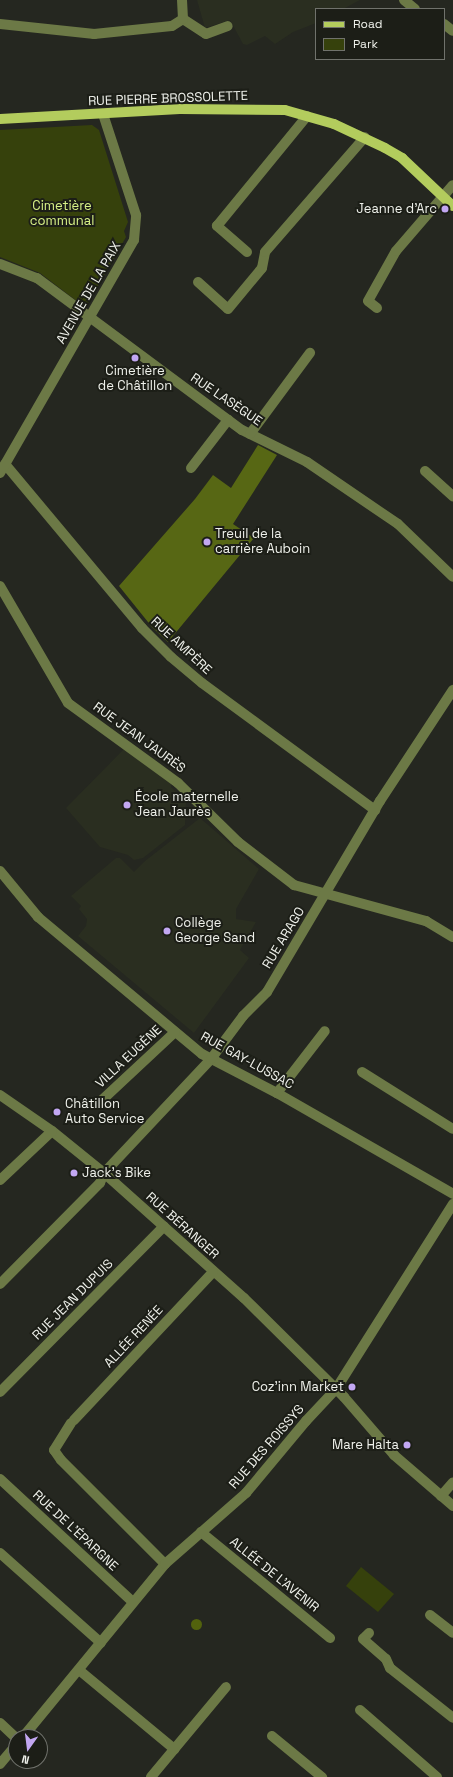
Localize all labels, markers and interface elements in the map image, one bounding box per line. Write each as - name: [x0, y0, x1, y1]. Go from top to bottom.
- legend: [315, 8, 445, 60]
- text: Road: [353, 16, 382, 32]
- text: Park: [353, 36, 378, 52]
- street label: RUE PIERRE BROSSOLETTE: [88, 88, 248, 110]
- park label: Cimetière communal: [30, 199, 94, 230]
- place label: Jeanne d'Arc: [356, 201, 437, 217]
- marker: Jeanne d'Arc: [440, 204, 450, 214]
- street label: AVENUE DE LA PAIX: [53, 239, 125, 347]
- marker: Cimetière de Châtillon: [130, 353, 140, 363]
- place label: Cimetière de Châtillon: [98, 364, 172, 395]
- street label: RUE LASÈGUE: [187, 370, 265, 430]
- place label: Treuil de la carrière Auboin: [215, 527, 310, 558]
- marker: Treuil de la carrière Auboin: [202, 537, 212, 547]
- street label: RUE AMPÈRE: [147, 614, 215, 678]
- street label: RUE JEAN JAURÈS: [90, 699, 188, 777]
- place label: École maternelle Jean Jaurès: [135, 790, 239, 821]
- marker: École maternelle Jean Jaurès: [122, 800, 132, 810]
- street label: RUE ARAGO: [259, 904, 309, 972]
- place label: Collège George Sand: [175, 916, 255, 947]
- marker: Collège George Sand: [162, 926, 172, 936]
- street label: VILLA EUGÈNE: [93, 1022, 165, 1092]
- street label: RUE GAY-LUSSAC: [198, 1029, 296, 1093]
- place label: Châtillon Auto Service: [65, 1097, 144, 1128]
- marker: Châtillon Auto Service: [52, 1107, 62, 1117]
- place label: Jack's Bike: [82, 1165, 151, 1181]
- marker: Jack's Bike: [69, 1168, 79, 1178]
- street label: RUE BÉRANGER: [142, 1189, 222, 1263]
- street label: RUE JEAN DUPUIS: [29, 1256, 117, 1344]
- street label: ALLÉE RENÉE: [101, 1303, 167, 1371]
- place label: Coz'inn Market: [252, 1379, 344, 1395]
- marker: Coz'inn Market: [347, 1382, 357, 1392]
- street label: RUE DES ROISSYS: [226, 1402, 308, 1492]
- place label: Mare Halta: [332, 1437, 399, 1453]
- marker: Mare Halta: [402, 1440, 412, 1450]
- street label: RUE DE L'ÉPARGNE: [29, 1487, 121, 1575]
- street label: ALLÉE DE L'AVENIR: [226, 1534, 322, 1616]
- north arrow: [8, 1729, 48, 1769]
- text: N: [20, 1752, 31, 1767]

